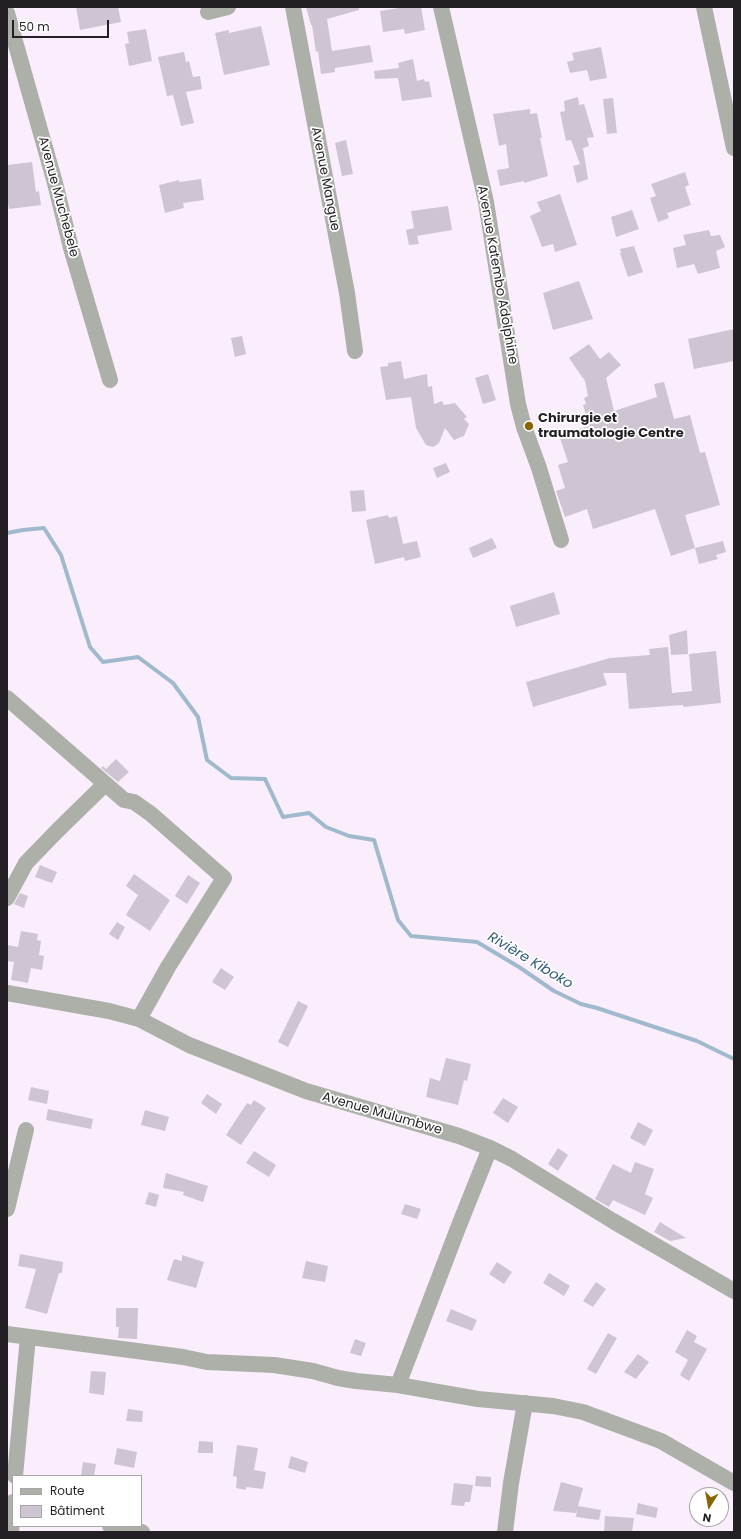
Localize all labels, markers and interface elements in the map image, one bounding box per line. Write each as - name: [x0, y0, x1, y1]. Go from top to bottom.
- scale bar: [14, 12, 111, 38]
- text: 50 m: [19, 18, 50, 35]
- street label: Avenue Mangue: [307, 126, 343, 232]
- street label: Avenue Muchebele: [34, 135, 82, 259]
- street label: Avenue Katembo Adolphine: [474, 184, 520, 366]
- place label: Chirurgie et traumatologie Centre: [538, 411, 684, 442]
- marker: Chirurgie et traumatologie Centre: [523, 420, 535, 432]
- water label: Rivière Kiboko: [484, 929, 576, 993]
- street label: Avenue Mulumbwe: [320, 1089, 444, 1139]
- legend: [12, 1475, 142, 1527]
- text: Route: [50, 1482, 84, 1499]
- north arrow: [689, 1487, 729, 1527]
- text: Bâtiment: [50, 1502, 105, 1519]
- text: N: [701, 1509, 712, 1526]

